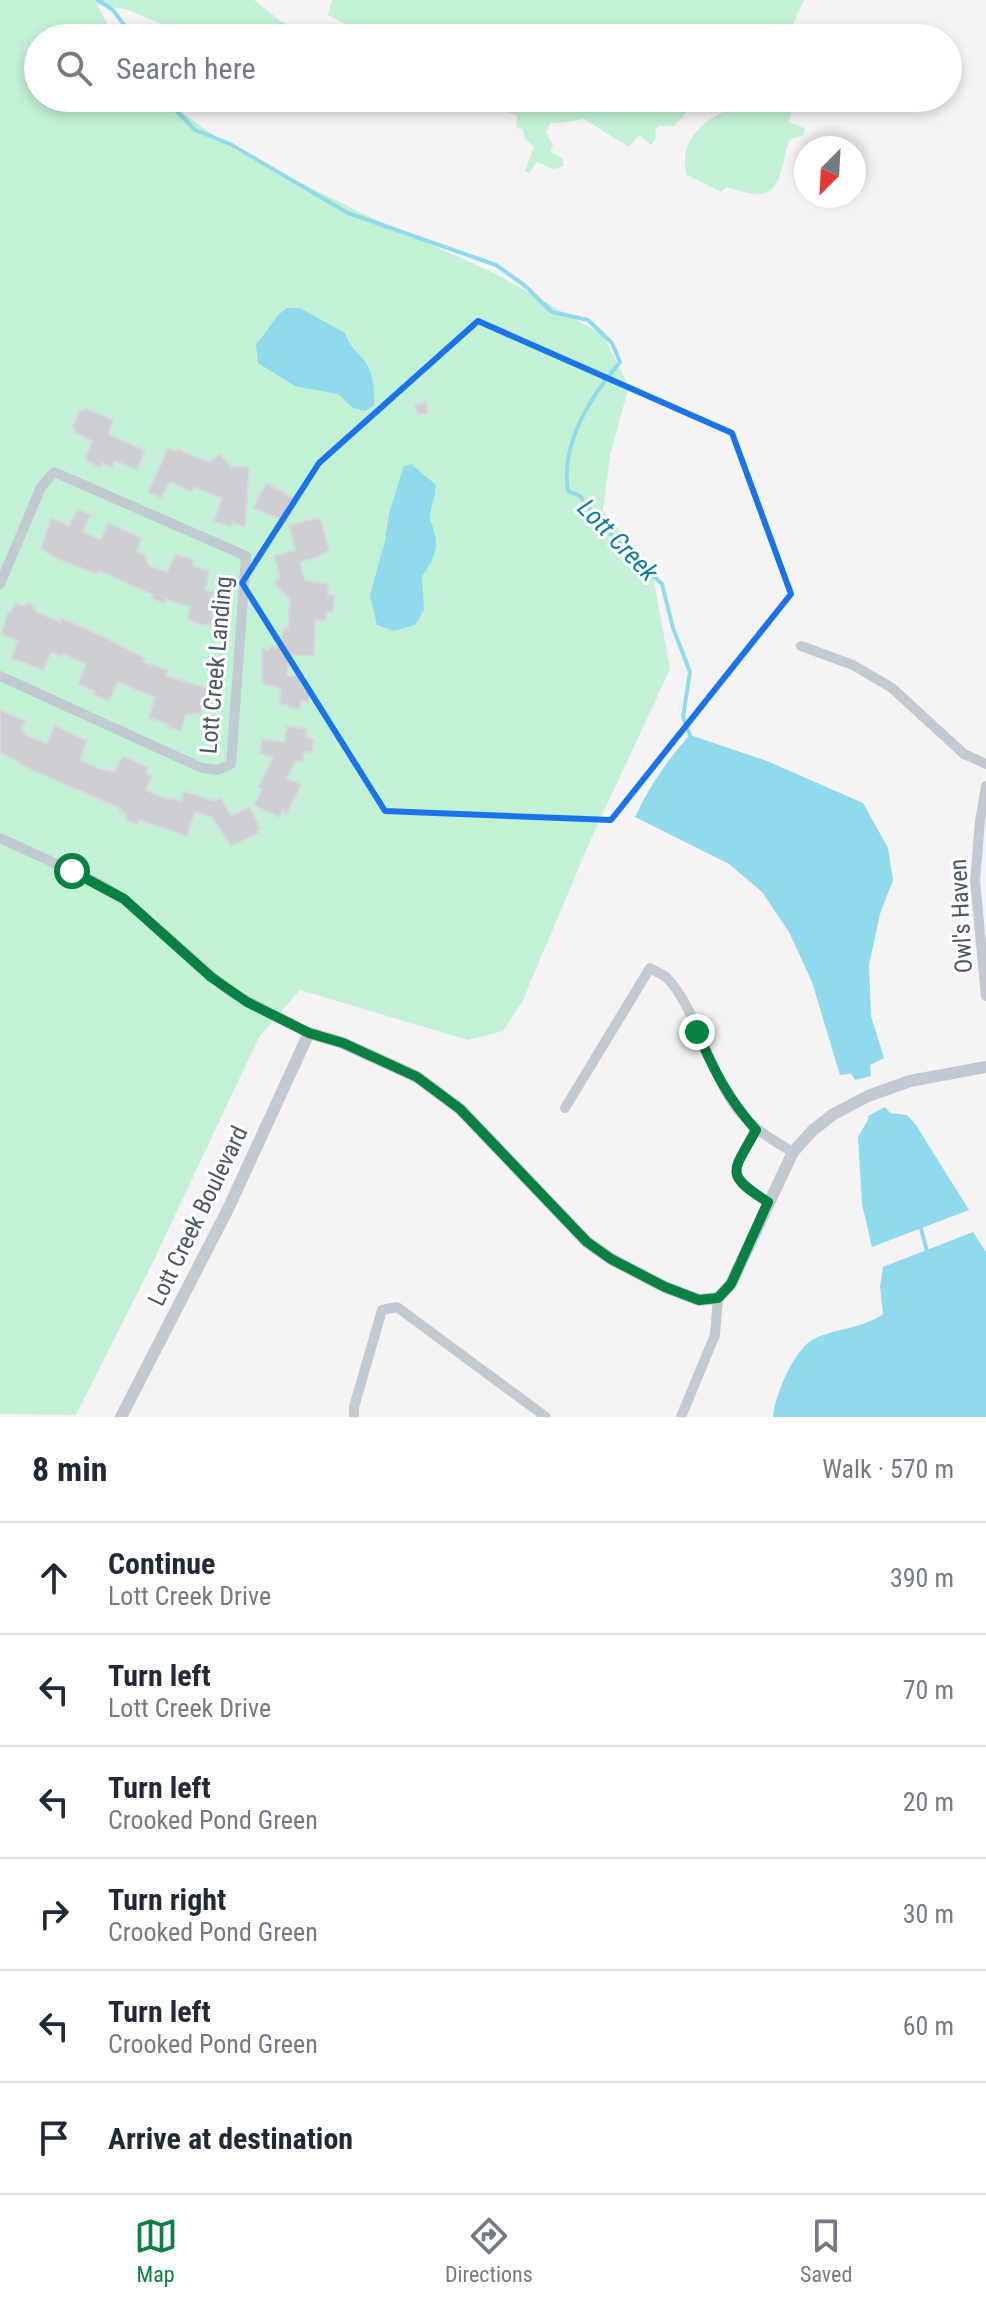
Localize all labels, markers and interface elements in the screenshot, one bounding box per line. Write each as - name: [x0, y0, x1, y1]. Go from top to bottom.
- search box: [24, 24, 962, 112]
- icon: search: [52, 46, 96, 90]
- text: Search here: [116, 51, 256, 86]
- north arrow: [794, 136, 866, 208]
- water label: Lott Creek: [572, 493, 665, 588]
- street label: Lott Creek Landing: [194, 575, 238, 755]
- route start: [54, 853, 90, 889]
- street label: Owl's Haven: [944, 858, 978, 974]
- route end: [679, 1014, 715, 1050]
- street label: Lott Creek Boulevard: [142, 1121, 254, 1311]
- text: 8 min: [32, 1449, 108, 1489]
- text: Walk · 570 m: [822, 1454, 954, 1484]
- text: Continue: [108, 1546, 215, 1581]
- icon: ahead: [32, 1556, 76, 1600]
- text: 390 m: [890, 1563, 954, 1593]
- text: Lott Creek Drive: [108, 1581, 271, 1611]
- text: Turn left: [108, 1658, 211, 1693]
- icon: left: [32, 1668, 76, 1712]
- text: 70 m: [903, 1675, 954, 1705]
- text: Lott Creek Drive: [108, 1693, 271, 1723]
- text: Turn left: [108, 1770, 211, 1805]
- icon: left: [32, 1780, 76, 1824]
- text: 20 m: [903, 1787, 954, 1817]
- text: Crooked Pond Green: [108, 1805, 318, 1835]
- text: Turn right: [108, 1882, 226, 1917]
- icon: right: [32, 1892, 76, 1936]
- text: 30 m: [903, 1899, 954, 1929]
- text: Crooked Pond Green: [108, 1917, 318, 1947]
- text: Turn left: [108, 1994, 211, 2029]
- icon: left: [32, 2004, 76, 2048]
- text: 60 m: [903, 2011, 954, 2041]
- text: Crooked Pond Green: [108, 2029, 318, 2059]
- icon: arrive: [32, 2116, 76, 2160]
- text: Arrive at destination: [108, 2121, 353, 2156]
- tab: Map: [134, 2214, 178, 2287]
- tab: Directions: [445, 2214, 533, 2287]
- tab: Saved: [800, 2214, 852, 2287]

